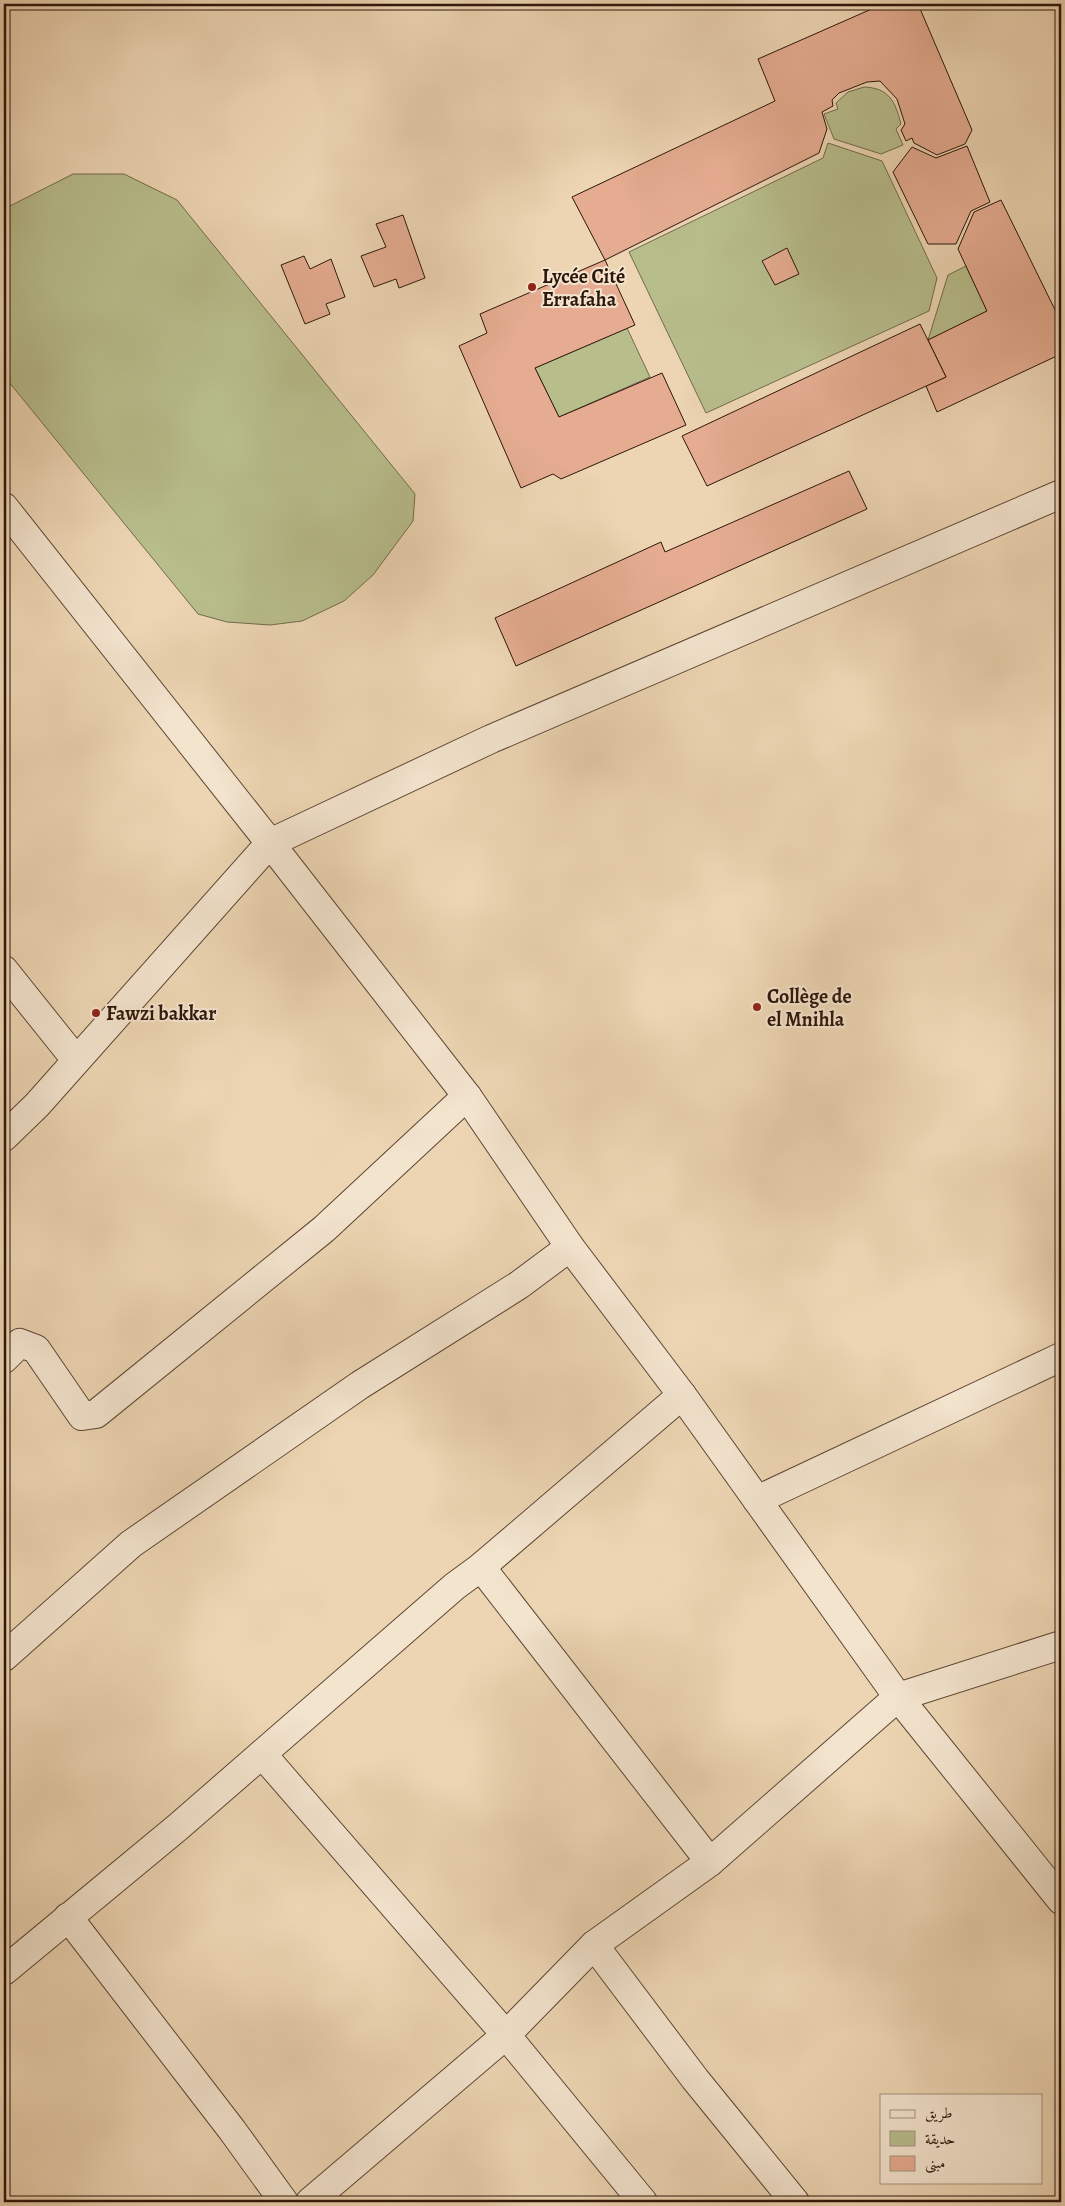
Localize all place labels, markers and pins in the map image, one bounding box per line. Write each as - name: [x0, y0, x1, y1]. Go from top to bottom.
- place label: Lycée Cité Errafaha: [542, 263, 625, 313]
- marker: Lycée Cité Errafaha: [526, 281, 538, 293]
- place label: Collège de el Mnihla: [767, 983, 852, 1033]
- place label: Fawzi bakkar: [106, 1000, 217, 1027]
- marker: Collège de el Mnihla: [751, 1001, 763, 1013]
- marker: Fawzi bakkar: [90, 1007, 102, 1019]

